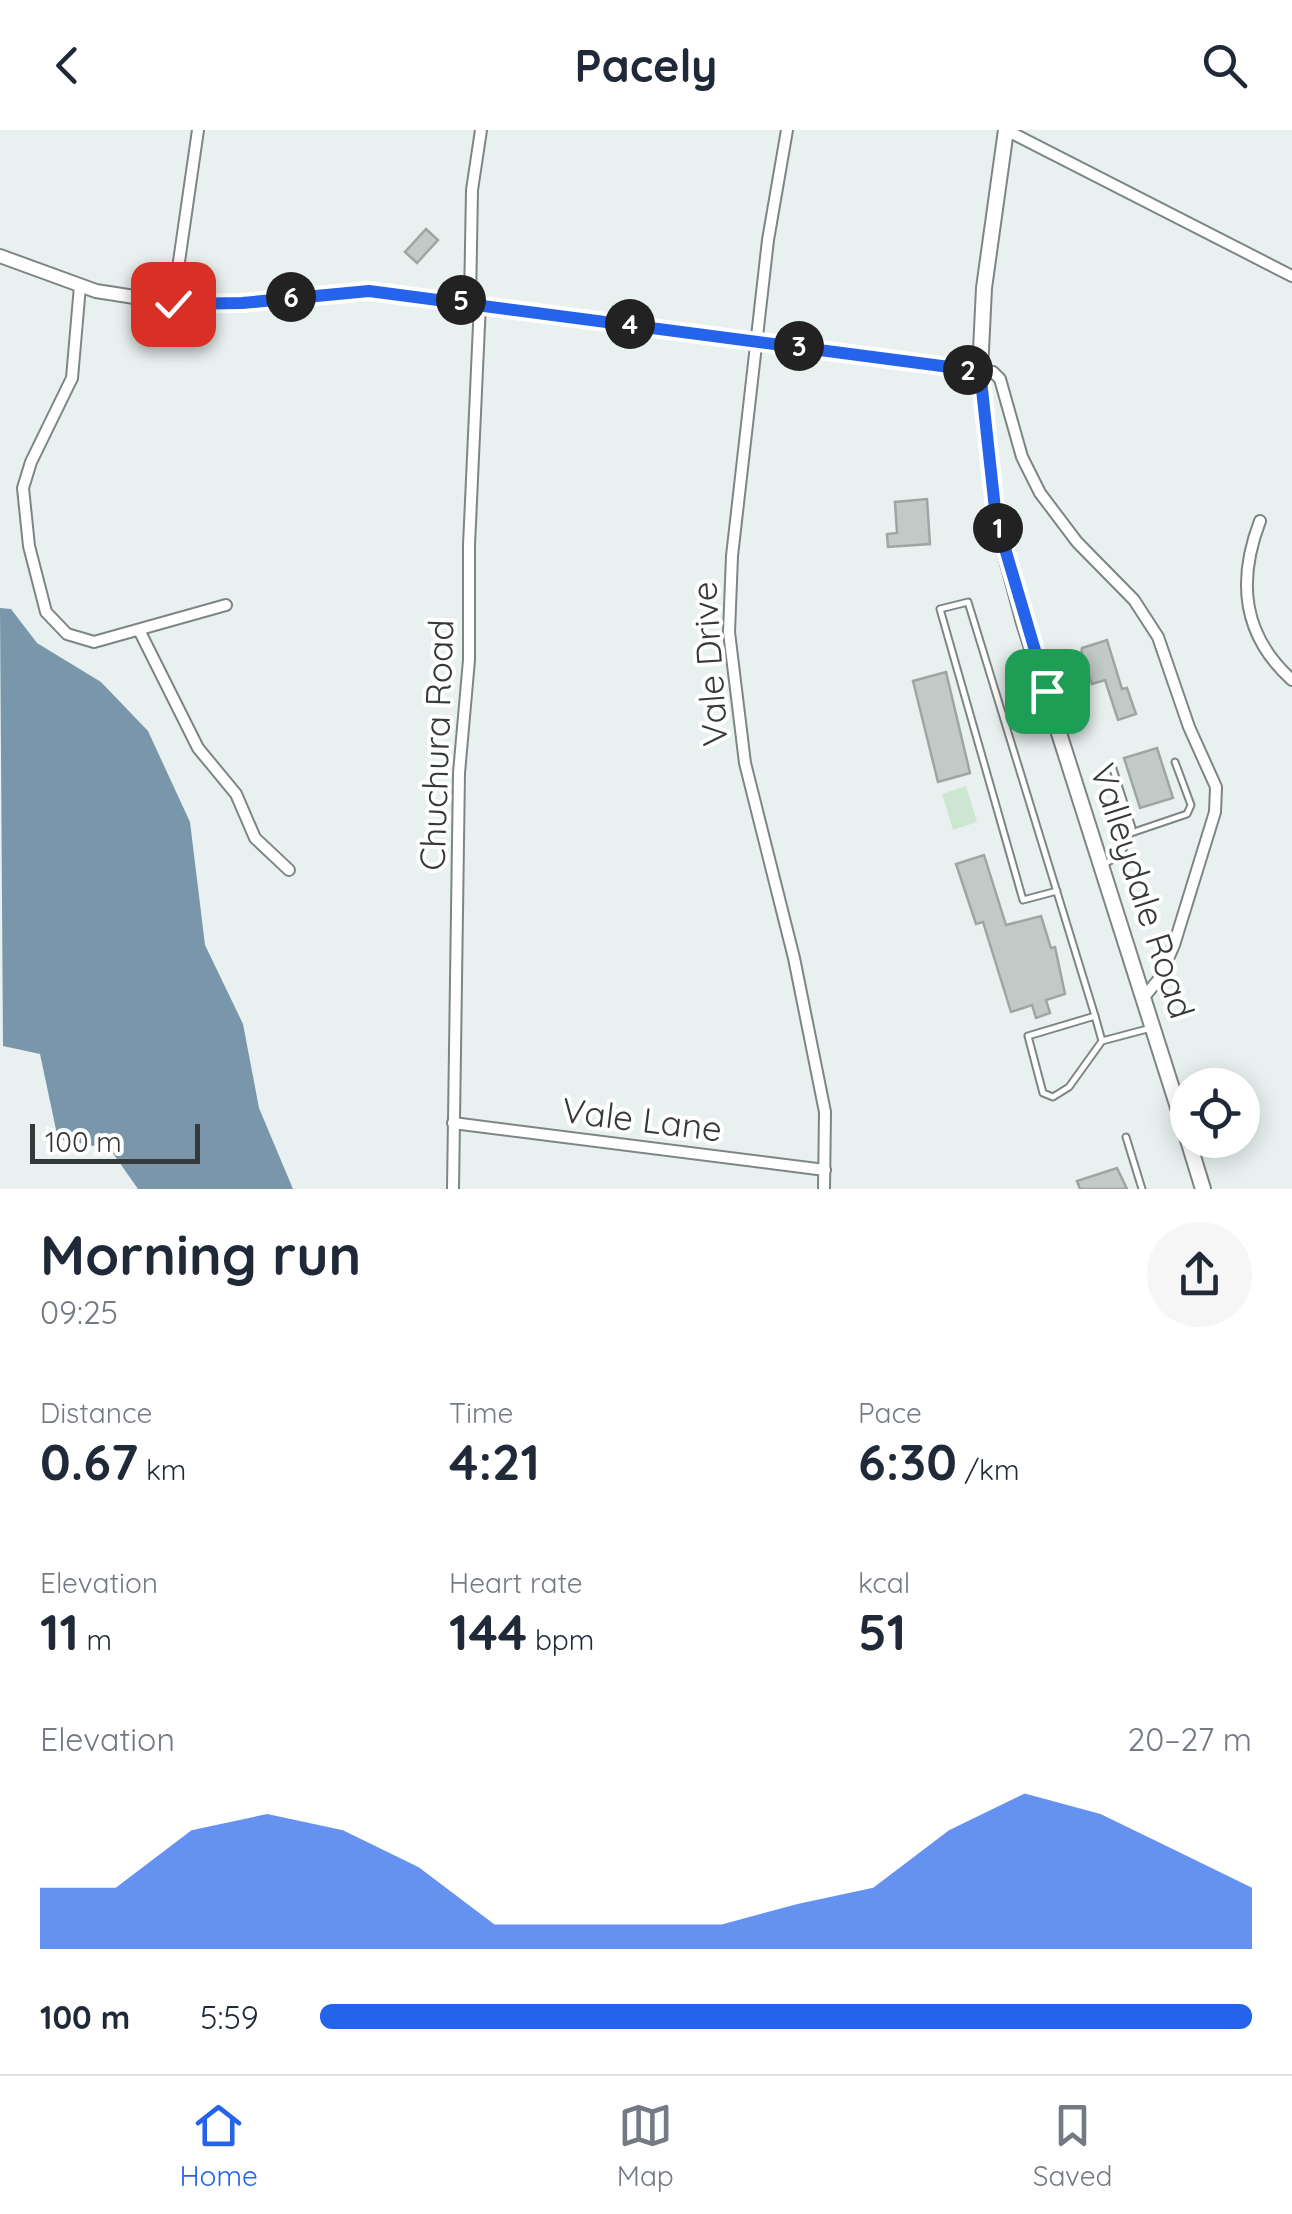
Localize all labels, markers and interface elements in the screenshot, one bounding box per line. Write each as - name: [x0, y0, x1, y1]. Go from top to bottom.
- text: Pacely: [574, 37, 718, 93]
- icon: back: [40, 38, 95, 93]
- icon: search: [1197, 38, 1252, 93]
- pin: [131, 262, 216, 347]
- pin: 6: [266, 272, 316, 322]
- pin: 5: [436, 275, 486, 325]
- icon: check: [146, 277, 201, 332]
- text: 6: [283, 279, 299, 314]
- text: 5: [453, 282, 469, 317]
- pin: 4: [605, 299, 655, 349]
- text: 4: [622, 306, 638, 341]
- pin: 3: [774, 321, 824, 371]
- text: 3: [791, 328, 807, 363]
- pin: 2: [943, 345, 993, 395]
- text: 2: [960, 352, 976, 387]
- pin: 1: [973, 503, 1023, 553]
- text: 1: [993, 510, 1003, 545]
- street label: Vale Drive: [681, 580, 737, 748]
- street label: Chuchura Road: [410, 619, 462, 871]
- pin: [1005, 649, 1090, 734]
- icon: arrive: [1020, 664, 1075, 719]
- street label: Valleydale Road: [1081, 758, 1205, 1024]
- map controls: [1170, 1068, 1260, 1158]
- button: locate: [1170, 1068, 1260, 1158]
- street label: Vale Lane: [560, 1087, 725, 1151]
- scale bar: [30, 1119, 200, 1164]
- text: 100 m: [45, 1124, 122, 1159]
- text: Morning run: [40, 1220, 361, 1289]
- button: share: [1147, 1222, 1252, 1327]
- text: 09:25: [40, 1292, 118, 1332]
- text: Distance: [40, 1395, 152, 1430]
- text: Time: [449, 1395, 513, 1430]
- text: Pace: [858, 1395, 922, 1430]
- text: 0.67: [40, 1430, 138, 1493]
- text: 4:21: [449, 1430, 540, 1493]
- text: 6:30: [858, 1430, 957, 1493]
- text: km: [138, 1452, 186, 1487]
- text: /km: [957, 1452, 1020, 1487]
- text: Elevation: [40, 1565, 158, 1600]
- text: Heart rate: [449, 1565, 583, 1600]
- text: kcal: [858, 1565, 910, 1600]
- text: 11: [40, 1600, 79, 1663]
- text: 144: [449, 1600, 527, 1663]
- text: 51: [858, 1600, 906, 1663]
- text: m: [79, 1622, 112, 1657]
- text: bpm: [527, 1622, 594, 1657]
- text: Elevation: [40, 1719, 175, 1759]
- text: 20–27 m: [1127, 1719, 1252, 1759]
- text: 100 m: [40, 1997, 130, 2037]
- text: 5:59: [200, 1997, 259, 2037]
- tab: Home: [179, 2098, 258, 2193]
- tab: Map: [617, 2098, 674, 2193]
- tab: Saved: [1033, 2098, 1113, 2193]

